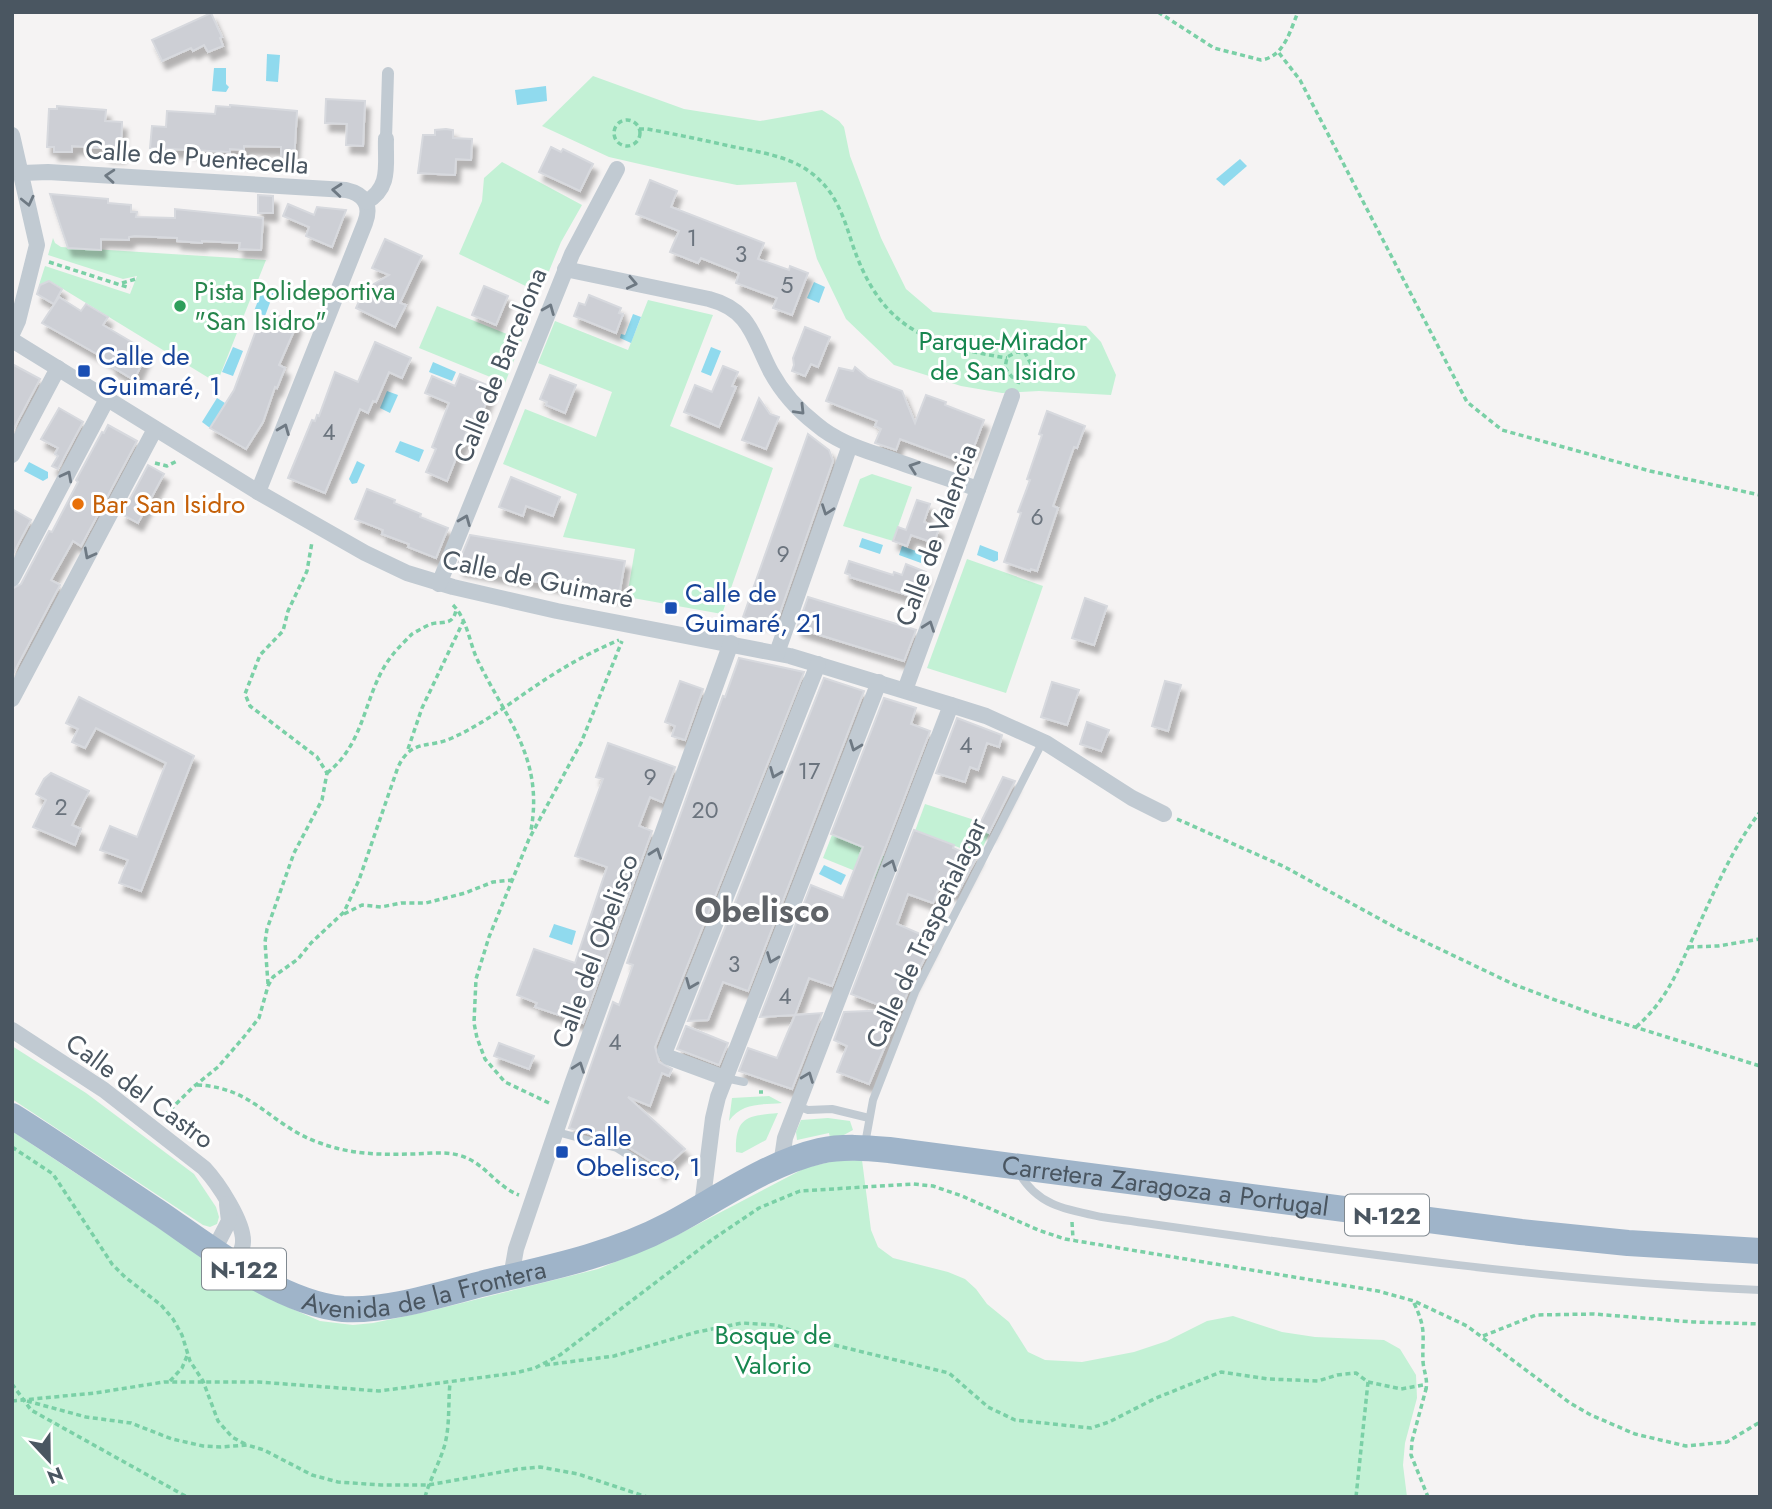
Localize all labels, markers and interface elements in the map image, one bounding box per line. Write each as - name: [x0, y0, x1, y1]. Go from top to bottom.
- street label: Calle de Puentecella: [84, 130, 310, 184]
- one-way arrow: [104, 168, 115, 183]
- one-way arrow: [331, 183, 342, 198]
- one-way arrow: [20, 195, 34, 207]
- house number: 1: [687, 221, 697, 255]
- house number: 3: [735, 237, 747, 271]
- street label: Calle de Barcelona: [444, 262, 556, 468]
- house number: 5: [781, 268, 794, 302]
- place label: Pista Polideportiva "San Isidro": [194, 272, 396, 340]
- one-way arrow: [626, 275, 638, 290]
- marker: Pista Polideportiva "San Isidro": [172, 298, 188, 314]
- one-way arrow: [541, 304, 555, 317]
- park label: Parque-Mirador de San Isidro: [918, 322, 1088, 390]
- place label: Calle de Guimaré, 1: [98, 337, 221, 405]
- marker: Calle de Guimaré, 1: [76, 363, 92, 379]
- one-way arrow: [792, 401, 805, 414]
- house number: 4: [322, 415, 336, 449]
- one-way arrow: [276, 424, 290, 436]
- street label: Calle de Valencia: [885, 439, 987, 631]
- one-way arrow: [909, 461, 921, 475]
- one-way arrow: [58, 470, 72, 483]
- place label: Bar San Isidro: [92, 485, 245, 523]
- marker: Bar San Isidro: [70, 496, 86, 512]
- house number: 6: [1030, 500, 1044, 534]
- one-way arrow: [821, 503, 835, 515]
- one-way arrow: [456, 515, 470, 527]
- house number: 9: [776, 537, 790, 571]
- street label: Calle de Guimaré: [439, 540, 637, 618]
- one-way arrow: [83, 547, 97, 559]
- place label: Calle de Guimaré, 21: [685, 574, 823, 642]
- marker: Calle de Guimaré, 21: [663, 600, 679, 616]
- one-way arrow: [921, 621, 935, 633]
- house number: 4: [959, 728, 973, 762]
- one-way arrow: [849, 739, 863, 751]
- house number: 17: [798, 754, 820, 788]
- house number: 9: [643, 760, 657, 794]
- one-way arrow: [769, 765, 783, 778]
- house number: 2: [54, 790, 68, 824]
- house number: 20: [692, 793, 718, 827]
- street label: Calle de Traspeñalagar: [856, 811, 996, 1055]
- one-way arrow: [648, 847, 662, 860]
- street label: Calle del Obelisco: [542, 849, 648, 1053]
- one-way arrow: [883, 860, 897, 872]
- district label: Obelisco: [694, 887, 830, 934]
- house number: 3: [728, 947, 740, 981]
- one-way arrow: [767, 951, 781, 963]
- one-way arrow: [685, 977, 699, 989]
- house number: 4: [778, 979, 792, 1013]
- street label: Calle del Castro: [58, 1024, 222, 1158]
- house number: 4: [608, 1025, 622, 1059]
- one-way arrow: [570, 1061, 584, 1073]
- one-way arrow: [800, 1072, 814, 1084]
- place label: Calle Obelisco, 1: [576, 1118, 701, 1186]
- marker: Calle Obelisco, 1: [554, 1144, 570, 1160]
- street label: Carretera Zaragoza a Portugal: [1000, 1146, 1331, 1226]
- road number: N-122: [1345, 1195, 1429, 1236]
- road number: N-122: [202, 1248, 286, 1289]
- street label: Avenida de la Frontera: [298, 1250, 550, 1328]
- park label: Bosque de Valorio: [714, 1316, 832, 1384]
- north arrow: [14, 1425, 84, 1495]
- text: N: [43, 1460, 67, 1491]

